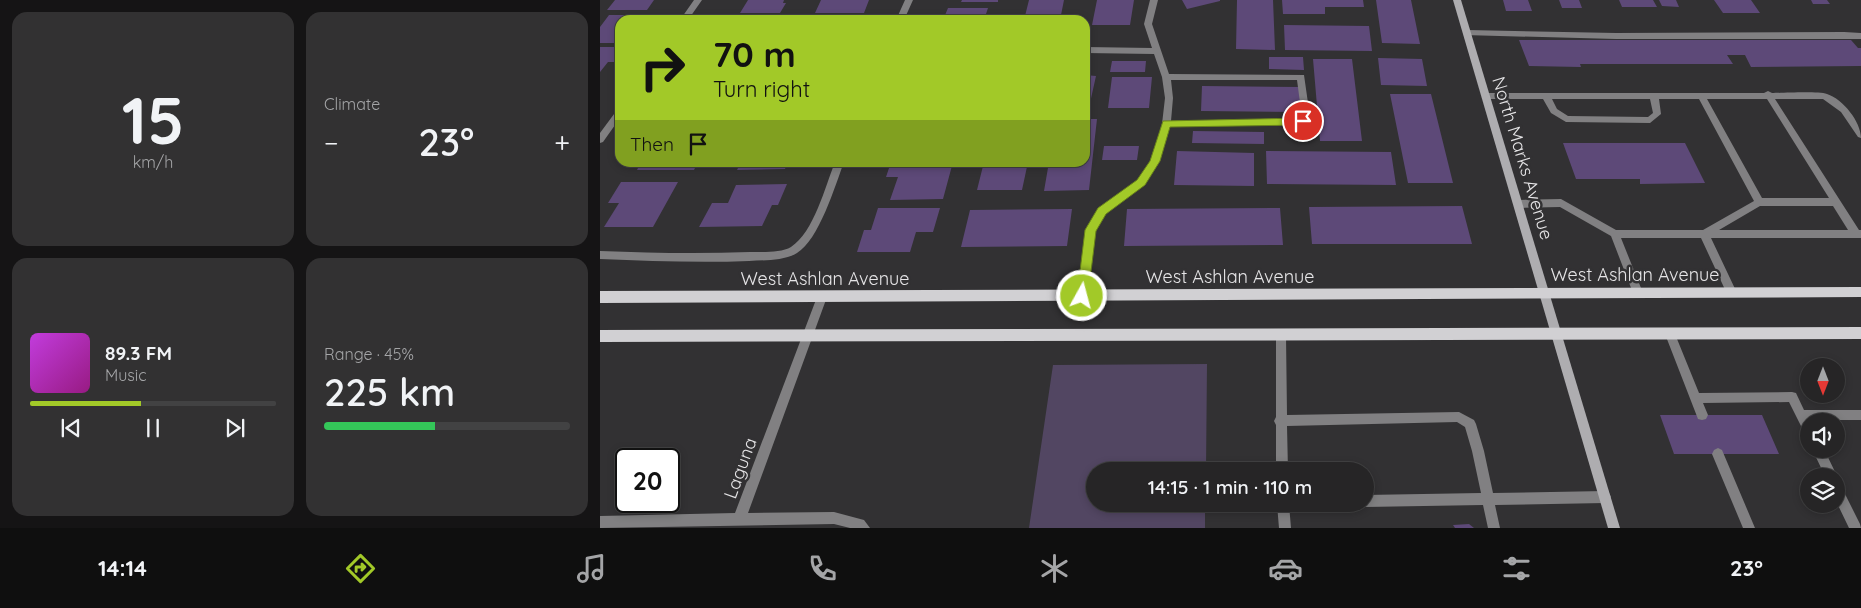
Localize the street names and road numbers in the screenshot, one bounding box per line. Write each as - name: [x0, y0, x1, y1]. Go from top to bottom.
- street label: North Marks Avenue: [1487, 74, 1559, 242]
- street label: West Ashlan Avenue: [1551, 263, 1719, 286]
- street label: West Ashlan Avenue: [1146, 265, 1314, 288]
- street label: West Ashlan Avenue: [741, 267, 909, 290]
- street label: Laguna: [718, 434, 762, 502]

